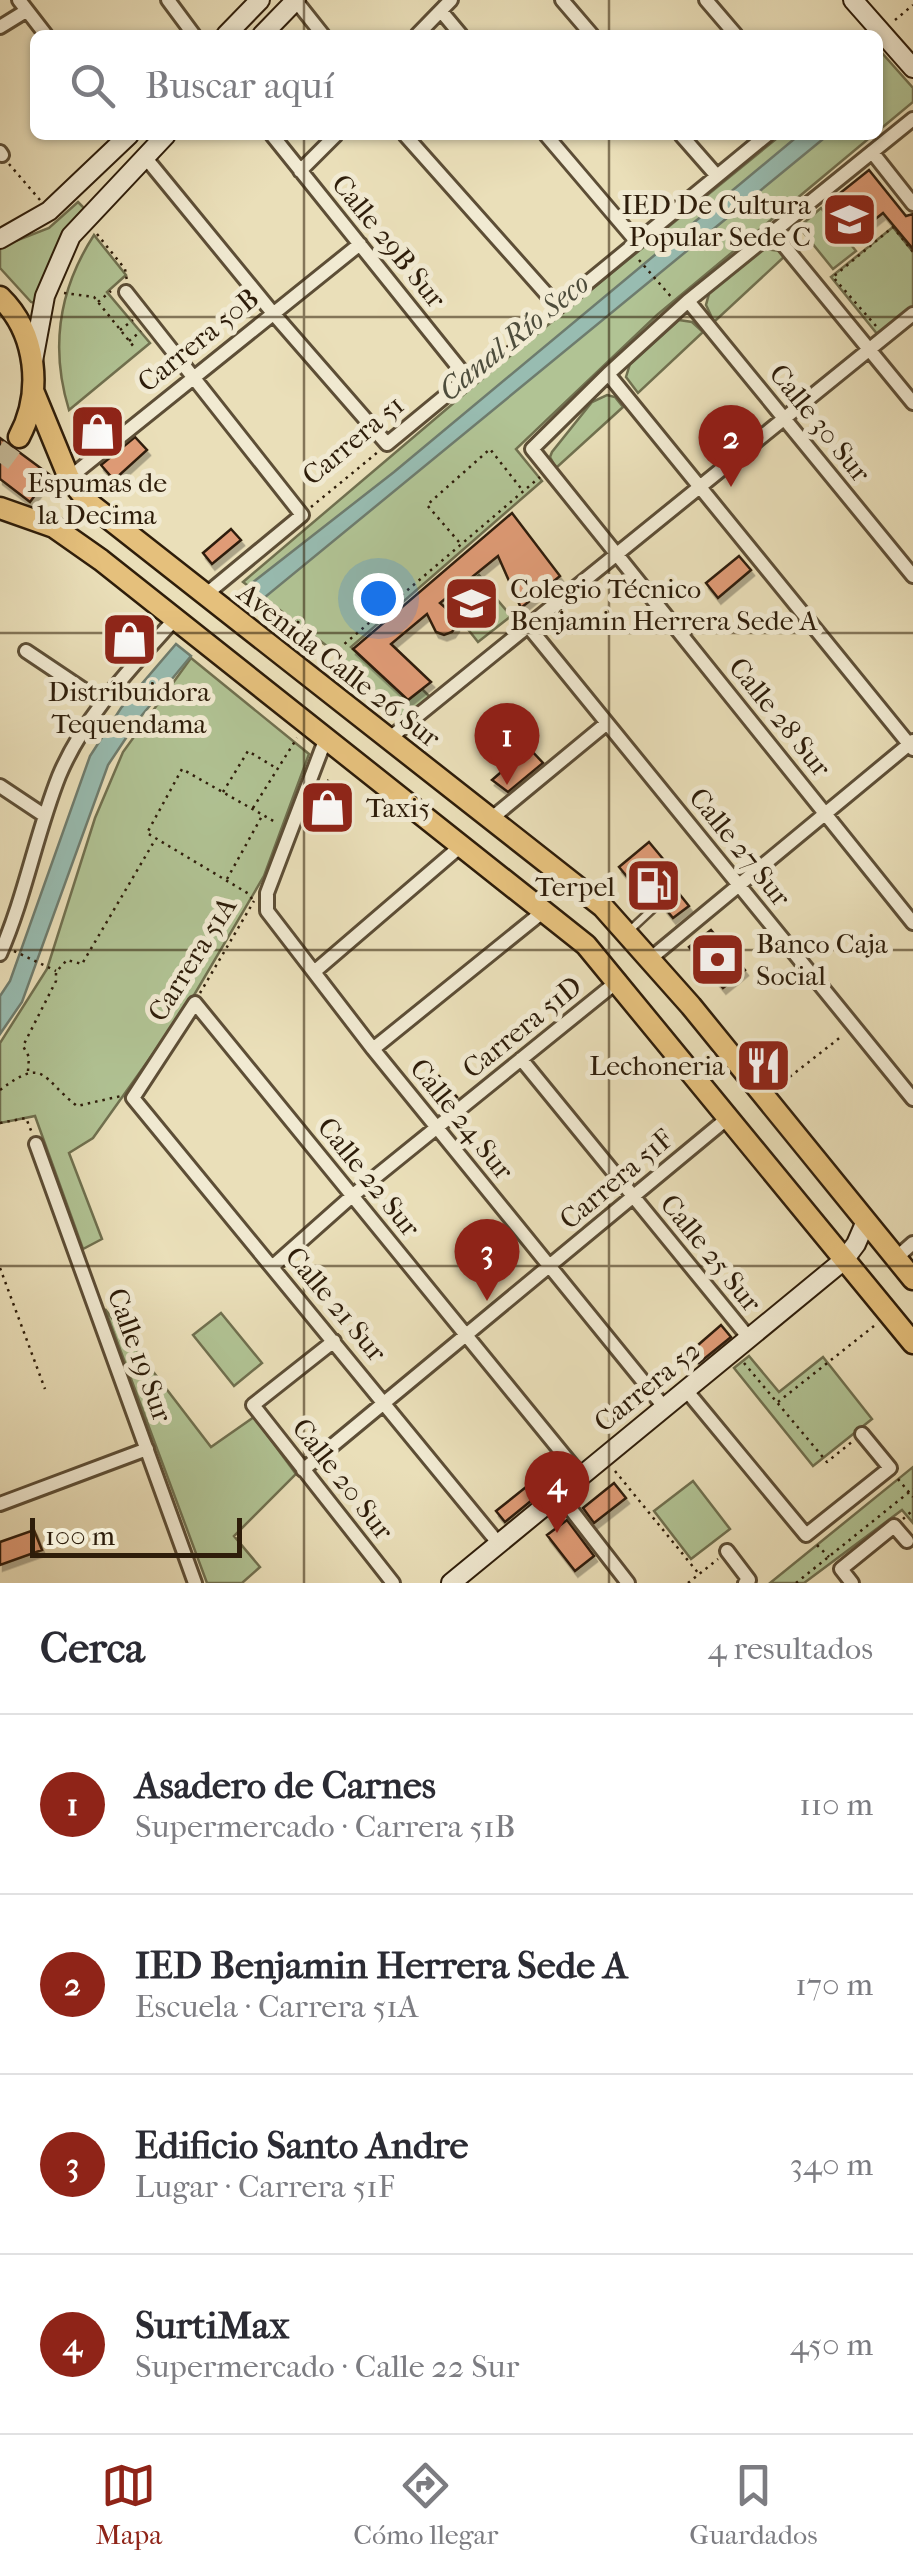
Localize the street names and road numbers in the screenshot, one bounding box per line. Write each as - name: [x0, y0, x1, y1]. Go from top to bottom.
- street label: Calle 29B Sur: [325, 168, 453, 315]
- street label: Carrera 50B: [131, 281, 265, 399]
- street label: Calle 30 Sur: [763, 357, 878, 489]
- street label: Carrera 51: [296, 388, 410, 492]
- street label: Avenida Calle 26 Sur: [230, 575, 447, 754]
- street label: Calle 28 Sur: [722, 651, 838, 783]
- street label: Calle 27 Sur: [682, 781, 798, 913]
- street label: Carrera 51A: [141, 890, 244, 1027]
- street label: Carrera 51D: [456, 969, 588, 1085]
- street label: Calle 24 Sur: [403, 1052, 521, 1186]
- street label: Calle 22 Sur: [311, 1111, 427, 1243]
- street label: Carrera 51F: [553, 1122, 679, 1236]
- street label: Calle 25 Sur: [654, 1188, 768, 1318]
- street label: Calle 21 Sur: [279, 1240, 394, 1368]
- street label: Calle 19 Sur: [101, 1284, 179, 1426]
- street label: Carrera 52: [587, 1333, 707, 1439]
- street label: Calle 20 Sur: [285, 1412, 401, 1546]

